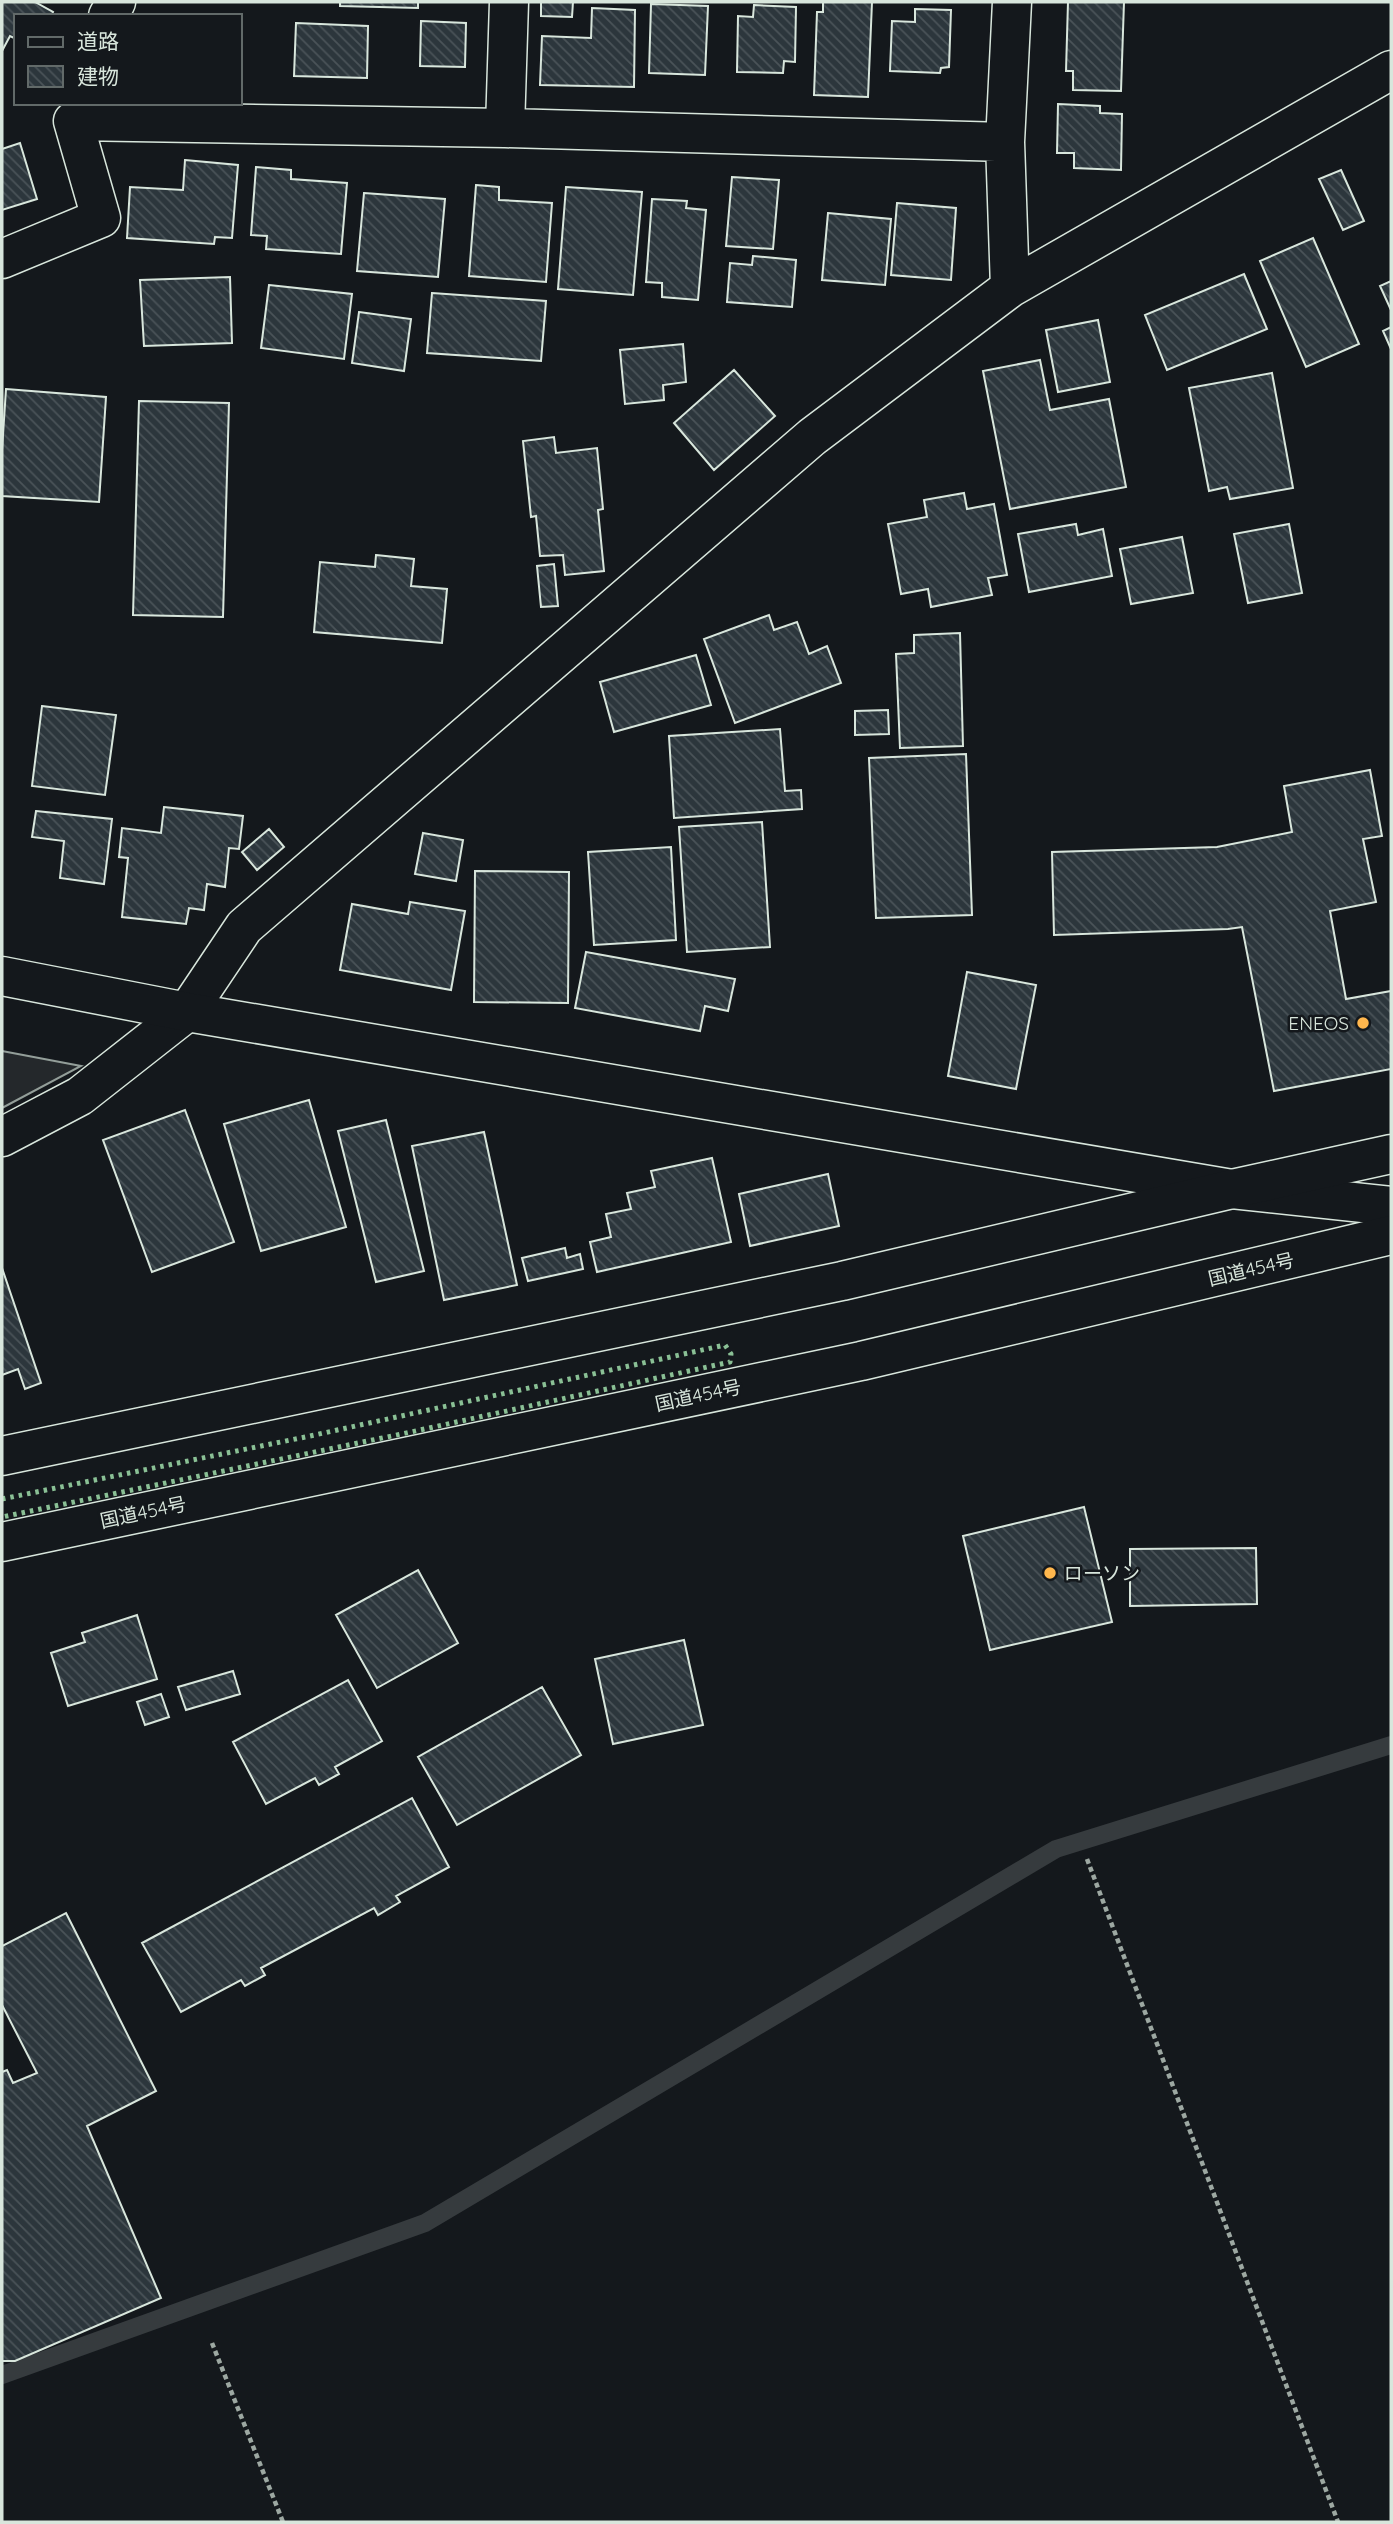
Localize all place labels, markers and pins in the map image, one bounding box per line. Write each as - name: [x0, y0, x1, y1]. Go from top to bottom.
- place label: ENEOS: [1288, 1011, 1349, 1035]
- marker: ENEOS: [1355, 1015, 1371, 1031]
- place label: ローソン: [1064, 1561, 1140, 1585]
- marker: ローソン: [1042, 1565, 1058, 1581]

